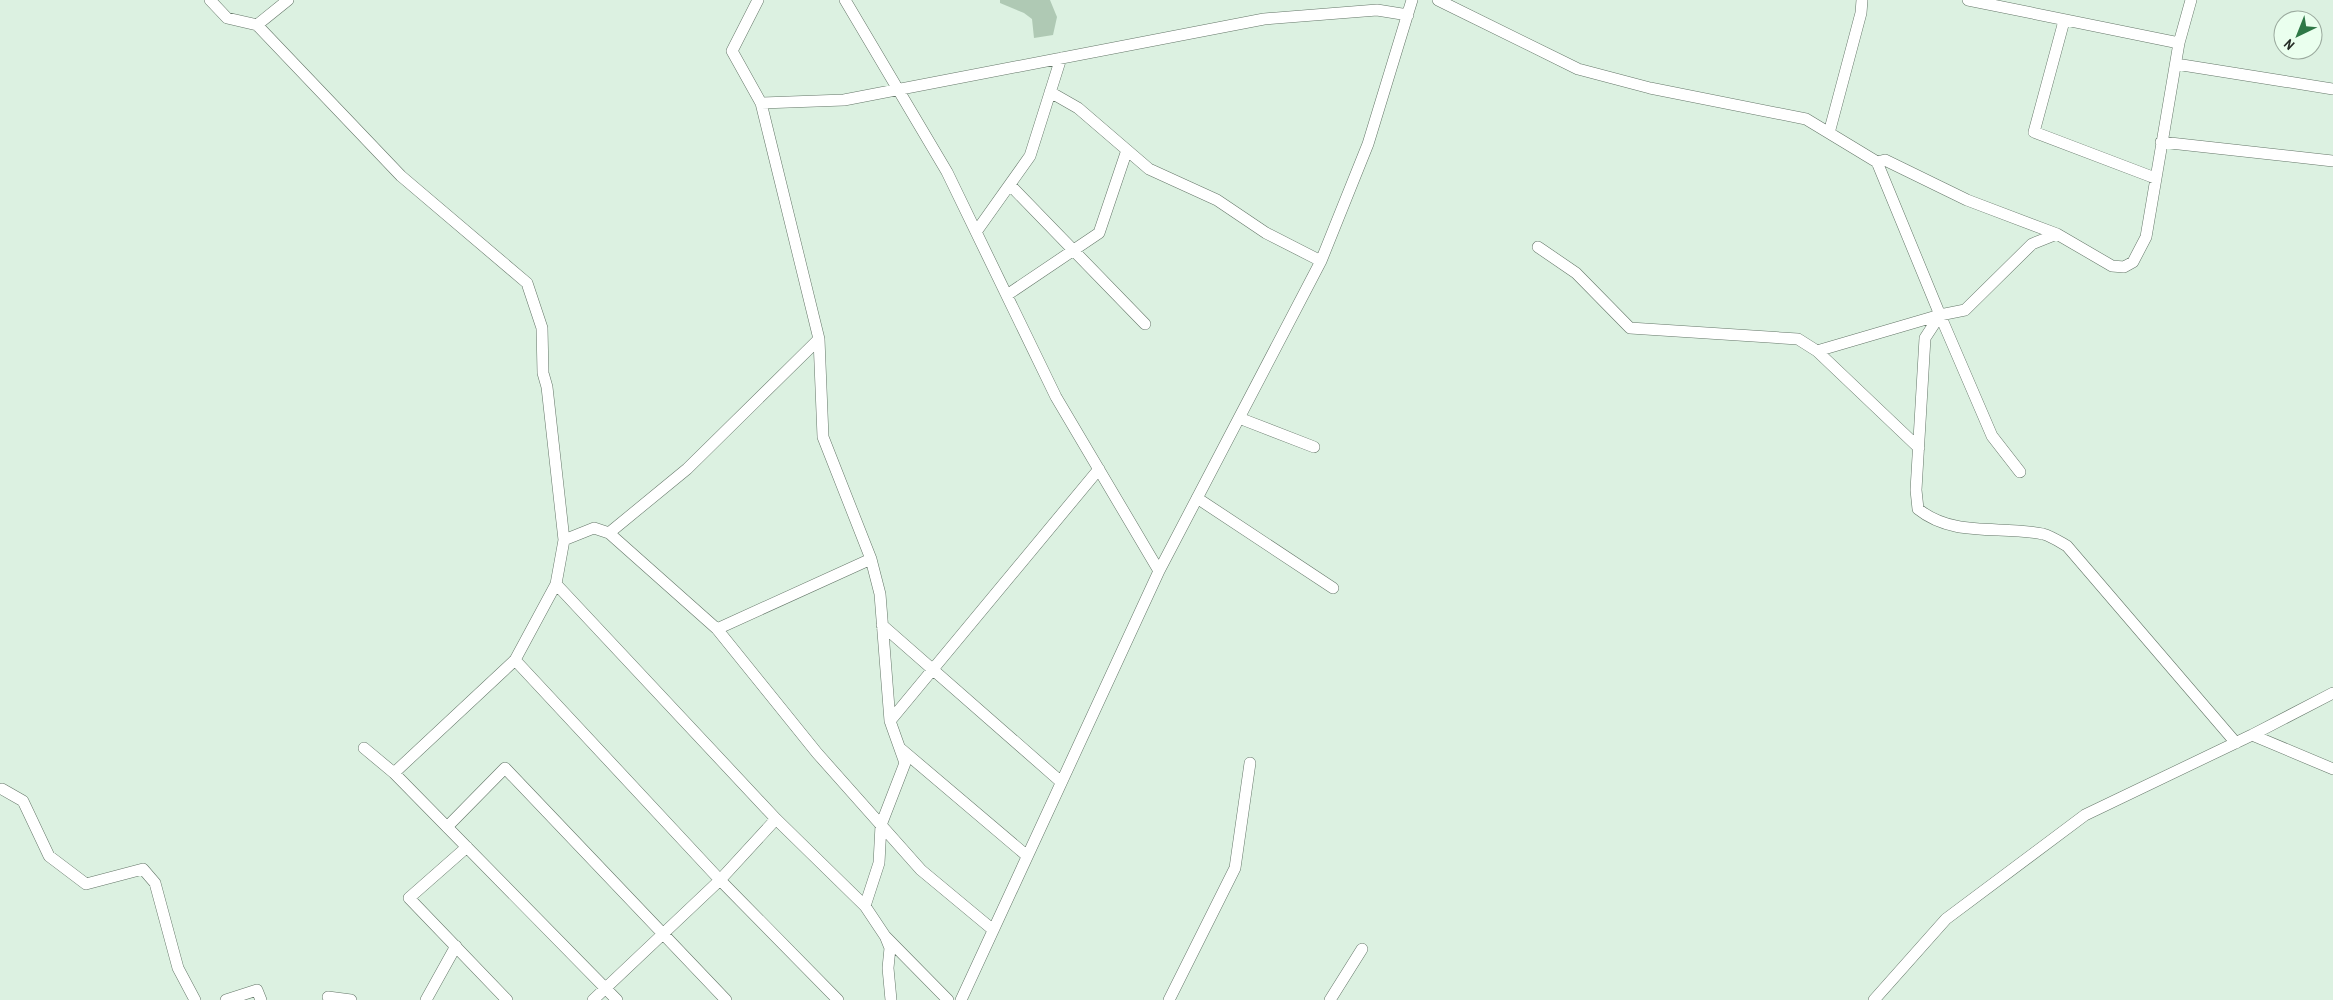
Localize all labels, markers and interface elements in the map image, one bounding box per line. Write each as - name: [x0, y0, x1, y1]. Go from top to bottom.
- north arrow: [2273, 10, 2323, 60]
- text: N: [2280, 35, 2298, 54]

